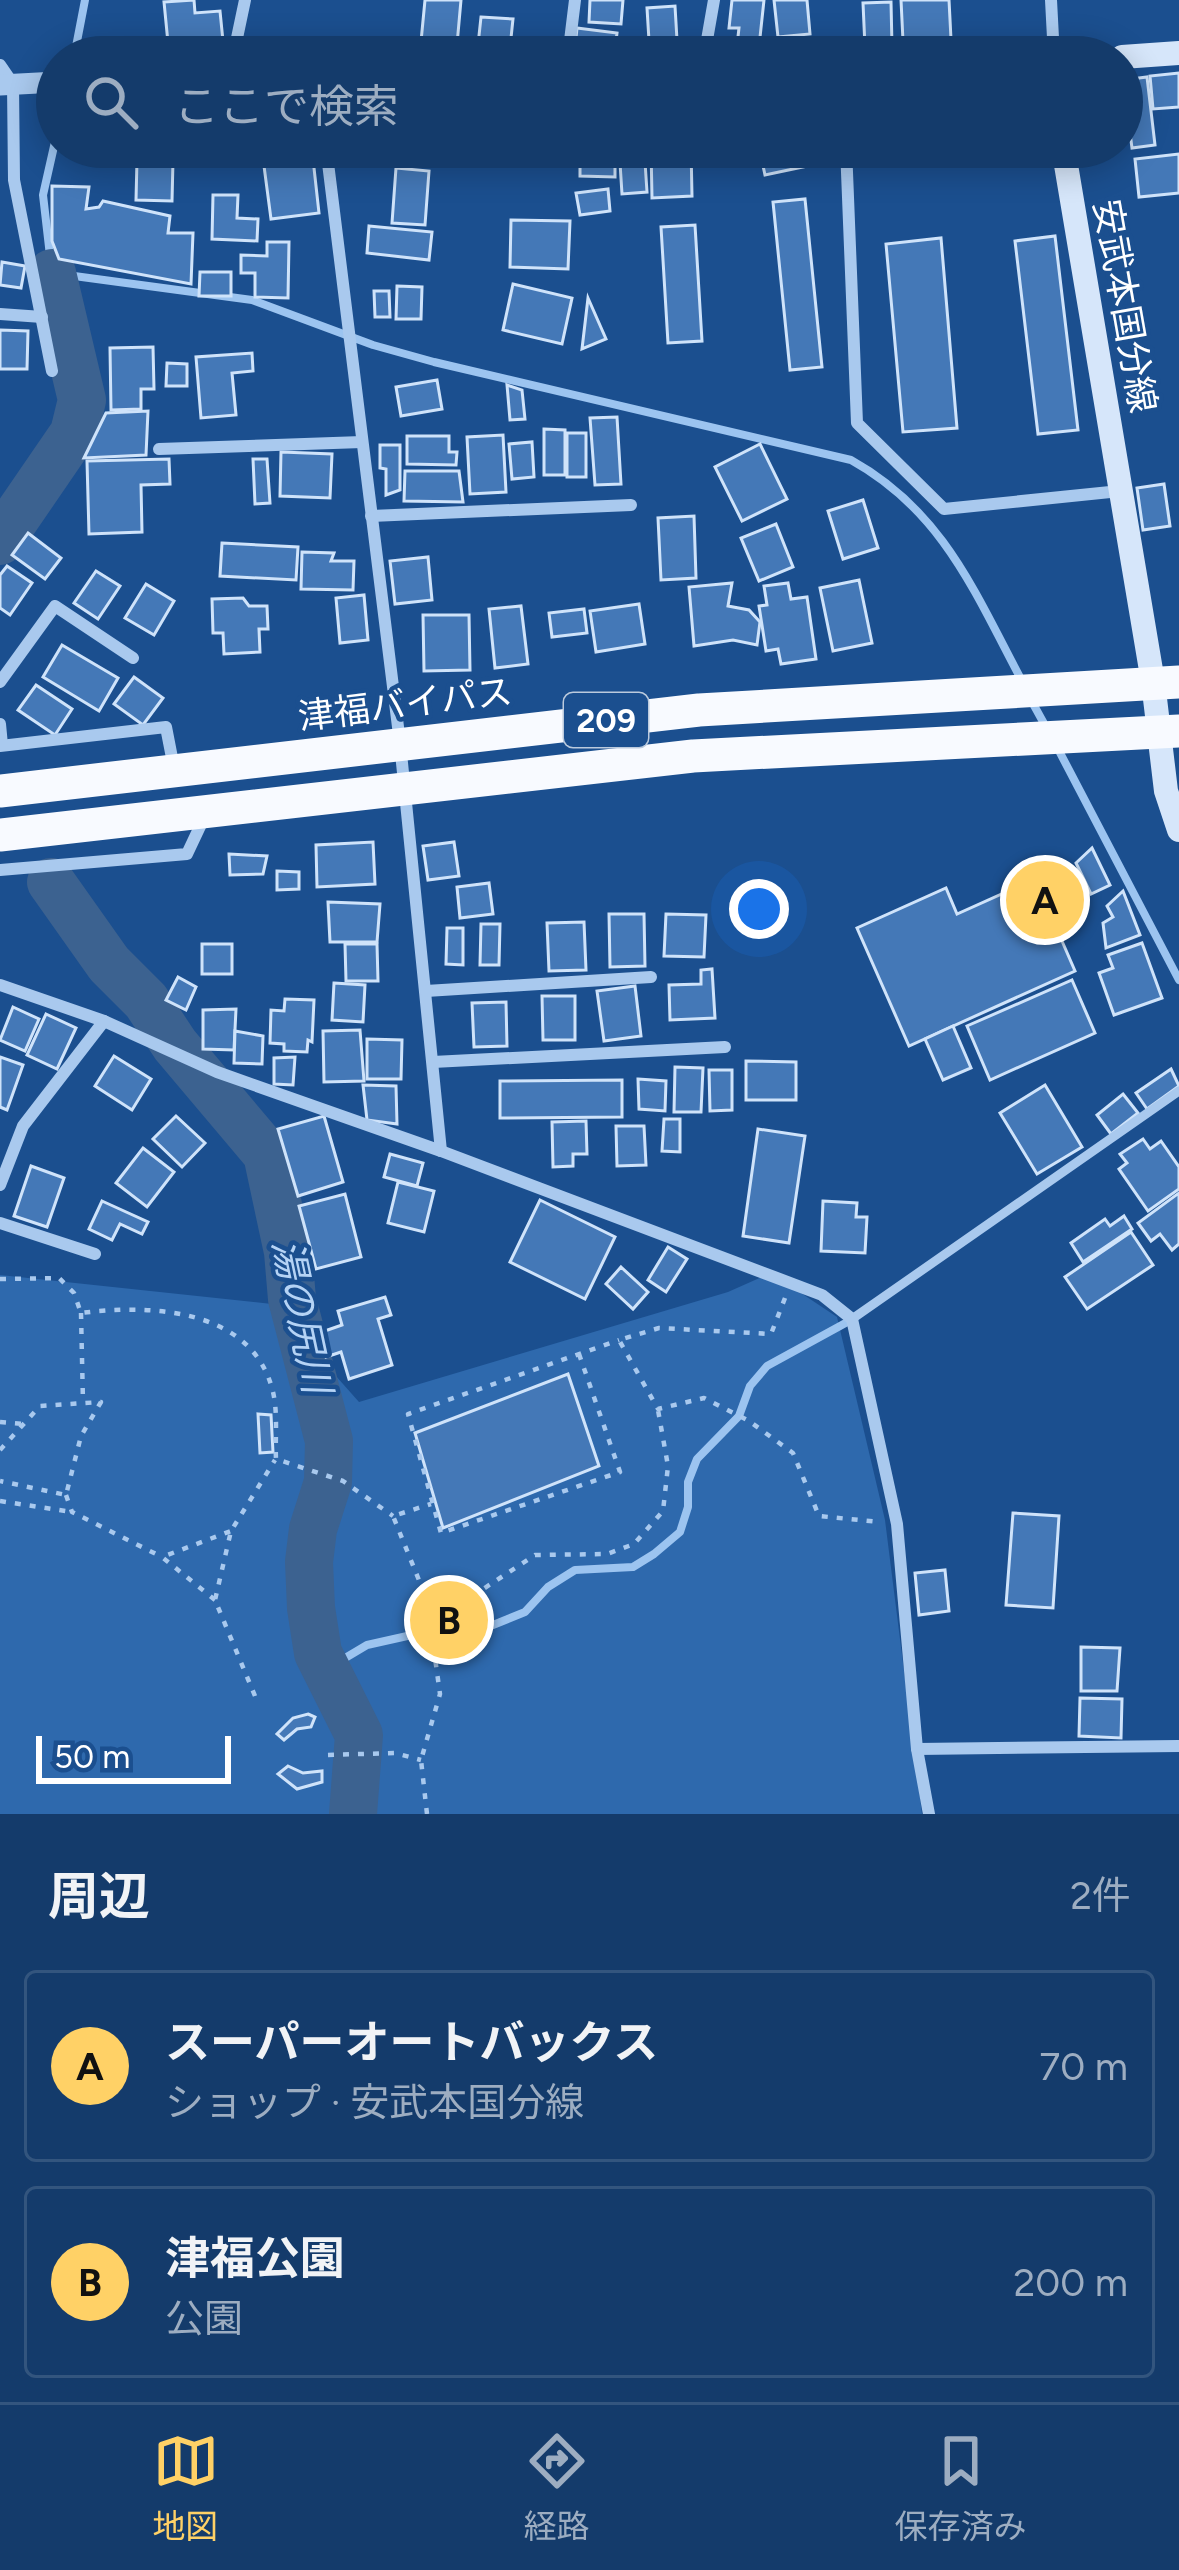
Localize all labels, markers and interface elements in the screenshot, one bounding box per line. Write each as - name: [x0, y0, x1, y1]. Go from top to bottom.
- search box: [36, 36, 1143, 168]
- icon: search: [78, 69, 144, 135]
- text: ここで検索: [174, 79, 399, 133]
- street label: 安武本国分線: [1085, 196, 1165, 416]
- street label: 津福バイパス: [296, 670, 514, 738]
- road number: 209: [564, 693, 648, 747]
- pin: A: [1006, 855, 1084, 945]
- your location: [729, 879, 789, 939]
- water label: 湯の尻川: [263, 1235, 342, 1401]
- pin: B: [410, 1575, 488, 1665]
- scale bar: [36, 1730, 231, 1783]
- text: 50 m: [54, 1737, 130, 1776]
- text: 周辺: [48, 1866, 150, 1927]
- text: 2件: [1070, 1872, 1131, 1919]
- text: スーパーオートバックス: [165, 2015, 658, 2069]
- text: A: [76, 2043, 104, 2090]
- text: 70 m: [1039, 2043, 1128, 2090]
- text: ショップ · 安武本国分線: [165, 2079, 584, 2126]
- text: 津福公園: [165, 2231, 345, 2285]
- text: B: [78, 2259, 102, 2306]
- text: 200 m: [1013, 2259, 1128, 2306]
- text: 公園: [165, 2295, 243, 2342]
- tab: 地図: [153, 2428, 219, 2548]
- tab: 経路: [524, 2428, 590, 2548]
- tab: 保存済み: [895, 2428, 1027, 2548]

